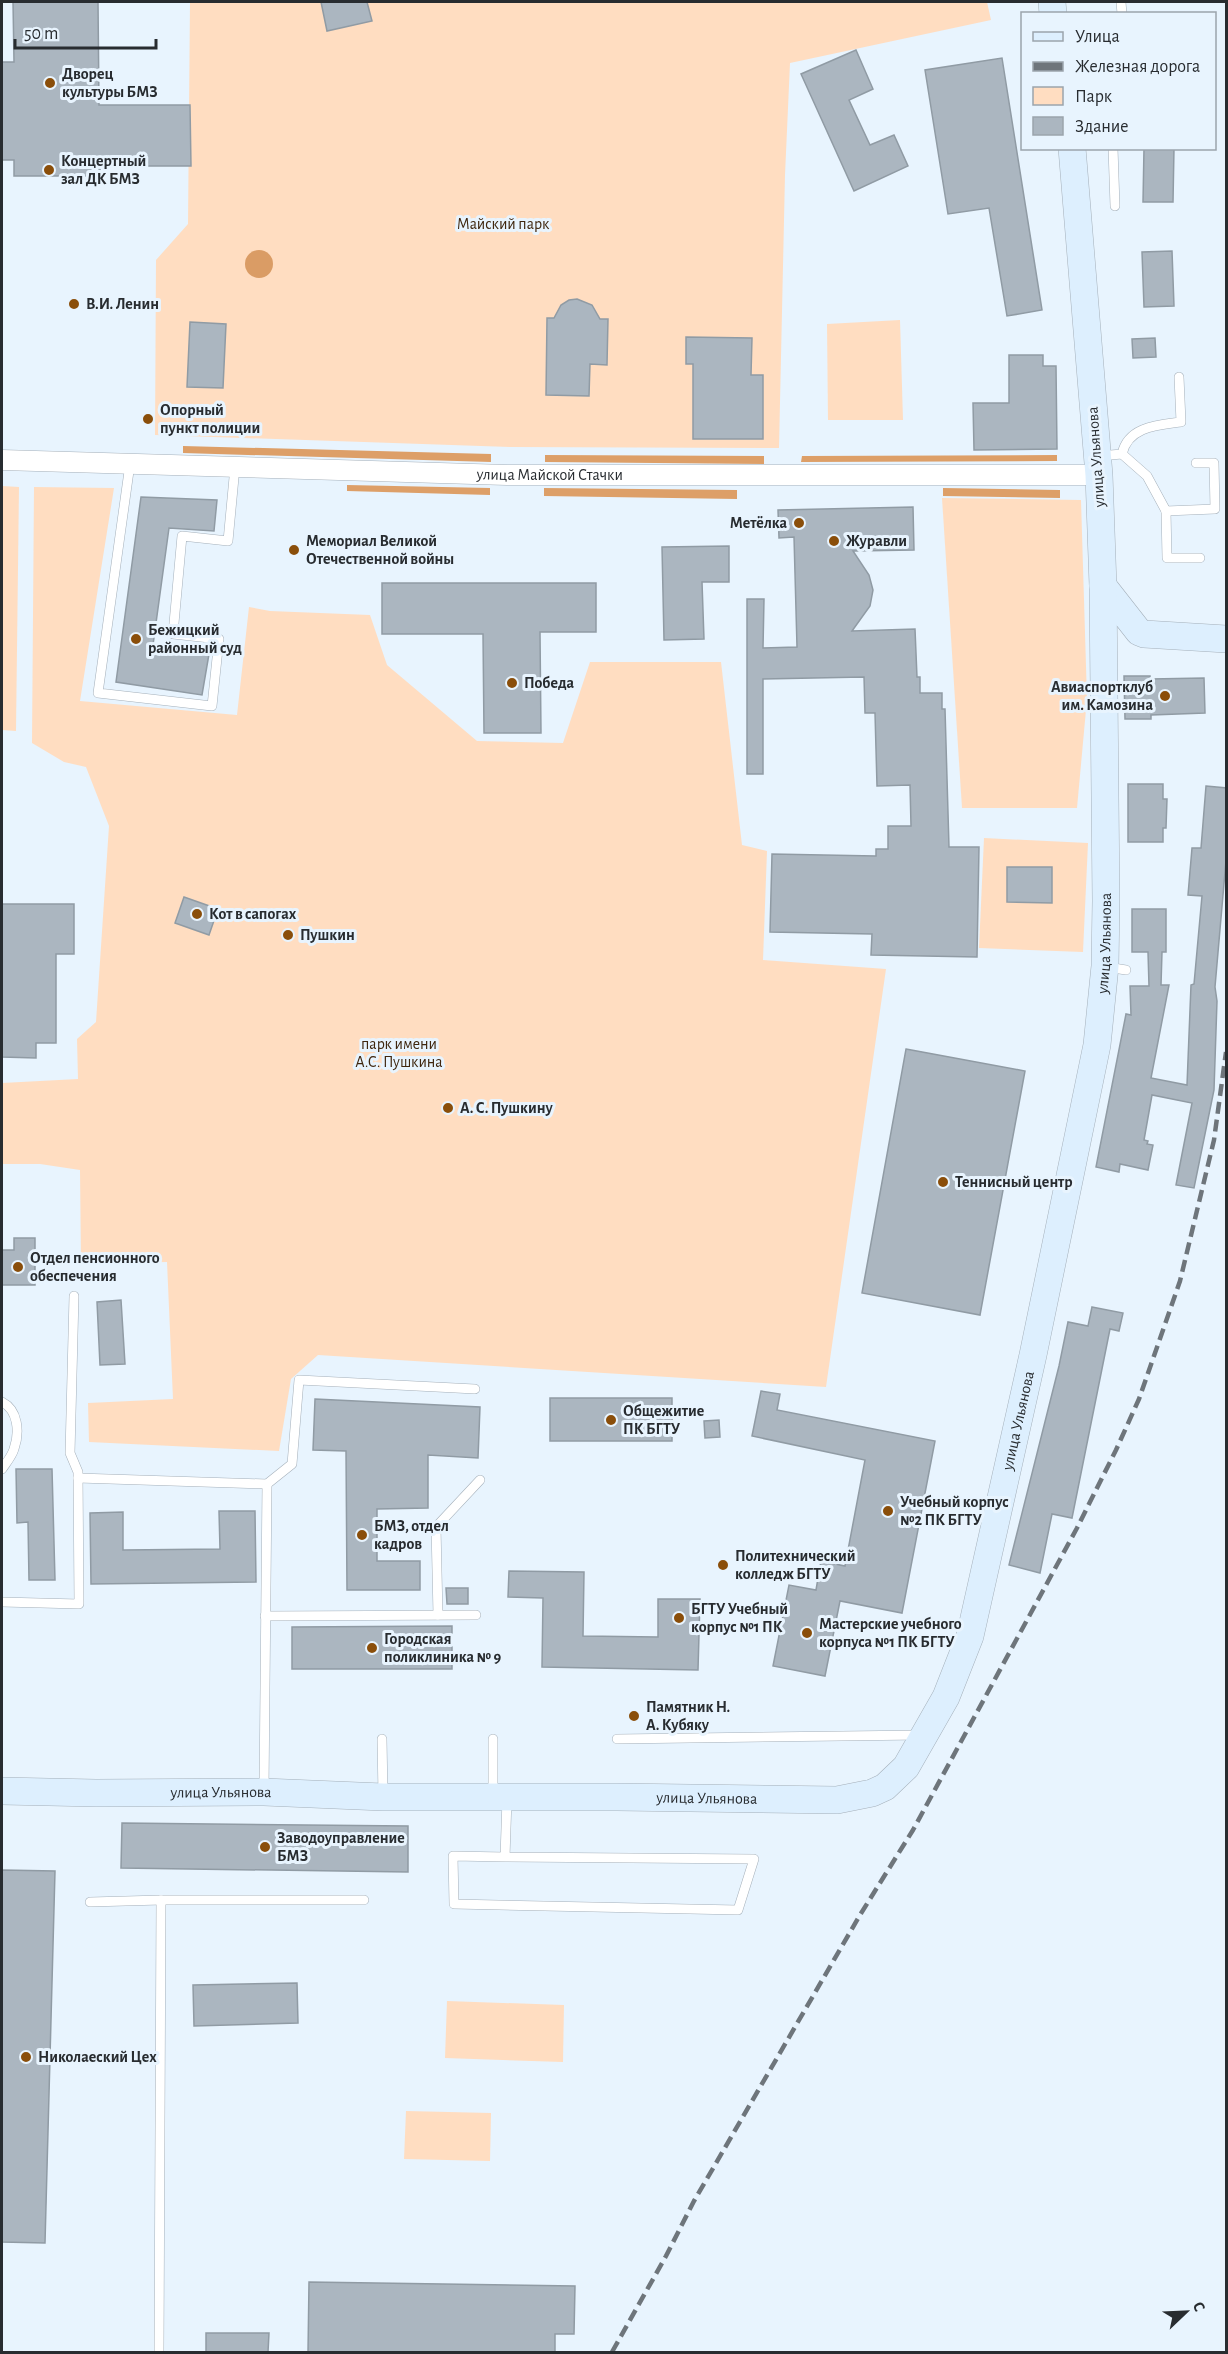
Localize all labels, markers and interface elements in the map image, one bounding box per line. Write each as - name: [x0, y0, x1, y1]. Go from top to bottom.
- scale bar: [15, 12, 156, 50]
- legend: [1021, 12, 1216, 150]
- text: 50 m: [24, 25, 58, 43]
- text: Улица: [1075, 28, 1120, 46]
- text: Железная дорога: [1075, 58, 1200, 76]
- place label: Дворец культуры БМЗ: [62, 66, 158, 101]
- marker: Дворец культуры БМЗ: [43, 76, 57, 90]
- text: Парк: [1075, 88, 1113, 106]
- text: Здание: [1075, 118, 1129, 136]
- place label: Концертный зал ДК БМЗ: [61, 153, 146, 187]
- marker: Концертный зал ДК БМЗ: [42, 163, 56, 177]
- park label: Майский парк: [457, 216, 550, 232]
- place label: В.И. Ленин: [86, 296, 159, 312]
- marker: В.И. Ленин: [67, 297, 81, 311]
- place label: Опорный пункт полиции: [160, 402, 260, 437]
- street label: улица Ульянова: [1084, 406, 1109, 509]
- marker: Опорный пункт полиции: [141, 412, 155, 426]
- street label: улица Майской Стачки: [475, 466, 623, 483]
- place label: Метёлка: [730, 515, 787, 531]
- marker: Метёлка: [792, 516, 806, 530]
- place label: Мемориал Великой Отечественной войны: [306, 533, 454, 567]
- place label: Журавли: [846, 533, 907, 550]
- marker: Журавли: [827, 534, 841, 548]
- marker: Мемориал Великой Отечественной войны: [287, 543, 301, 557]
- place label: Бежицкий районный суд: [148, 622, 242, 657]
- marker: Бежицкий районный суд: [129, 632, 143, 646]
- place label: Победа: [524, 675, 575, 691]
- marker: Победа: [505, 676, 519, 690]
- place label: Авиаспортклуб им. Камозина: [1051, 679, 1153, 713]
- marker: Авиаспортклуб им. Камозина: [1158, 689, 1172, 703]
- street label: улица Ульянова: [1094, 893, 1114, 996]
- place label: Кот в сапогах: [209, 906, 297, 922]
- marker: Кот в сапогах: [190, 907, 204, 921]
- place label: Пушкин: [300, 927, 355, 944]
- marker: Пушкин: [281, 928, 295, 942]
- park label: парк имени А.С. Пушкина: [355, 1036, 443, 1071]
- place label: А. С. Пушкину: [460, 1100, 553, 1117]
- marker: А. С. Пушкину: [441, 1101, 455, 1115]
- place label: Теннисный центр: [955, 1174, 1073, 1190]
- marker: Теннисный центр: [936, 1175, 950, 1189]
- place label: Отдел пенсионного обеспечения: [30, 1250, 160, 1284]
- marker: Отдел пенсионного обеспечения: [11, 1260, 25, 1274]
- street label: улица Ульянова: [999, 1370, 1037, 1473]
- place label: Общежитие ПК БГТУ: [623, 1403, 704, 1437]
- marker: Общежитие ПК БГТУ: [604, 1413, 618, 1427]
- place label: Учебный корпус №2 ПК БГТУ: [900, 1494, 1009, 1528]
- marker: Учебный корпус №2 ПК БГТУ: [881, 1504, 895, 1518]
- place label: БМЗ, отдел кадров: [374, 1518, 449, 1552]
- marker: БМЗ, отдел кадров: [355, 1528, 369, 1542]
- place label: Политехнический колледж БГТУ: [735, 1548, 856, 1582]
- marker: Политехнический колледж БГТУ: [716, 1558, 730, 1572]
- place label: БГТУ Учебный корпус №1 ПК: [691, 1601, 788, 1636]
- marker: БГТУ Учебный корпус №1 ПК: [672, 1611, 686, 1625]
- place label: Мастерские учебного корпуса №1 ПК БГТУ: [819, 1616, 962, 1651]
- marker: Мастерские учебного корпуса №1 ПК БГТУ: [800, 1626, 814, 1640]
- place label: Городская поликлиника № 9: [384, 1631, 501, 1665]
- marker: Городская поликлиника № 9: [365, 1641, 379, 1655]
- place label: Памятник Н. А. Кубяку: [646, 1699, 730, 1734]
- marker: Памятник Н. А. Кубяку: [627, 1709, 641, 1723]
- street label: улица Ульянова: [169, 1784, 272, 1802]
- street label: улица Ульянова: [655, 1790, 757, 1807]
- place label: Заводоуправление БМЗ: [277, 1830, 405, 1864]
- marker: Заводоуправление БМЗ: [258, 1840, 272, 1854]
- place label: Николаеский Цех: [38, 2049, 157, 2065]
- marker: Николаеский Цех: [19, 2050, 33, 2064]
- north arrow: [1156, 2282, 1216, 2342]
- text: С: [1190, 2299, 1208, 2314]

